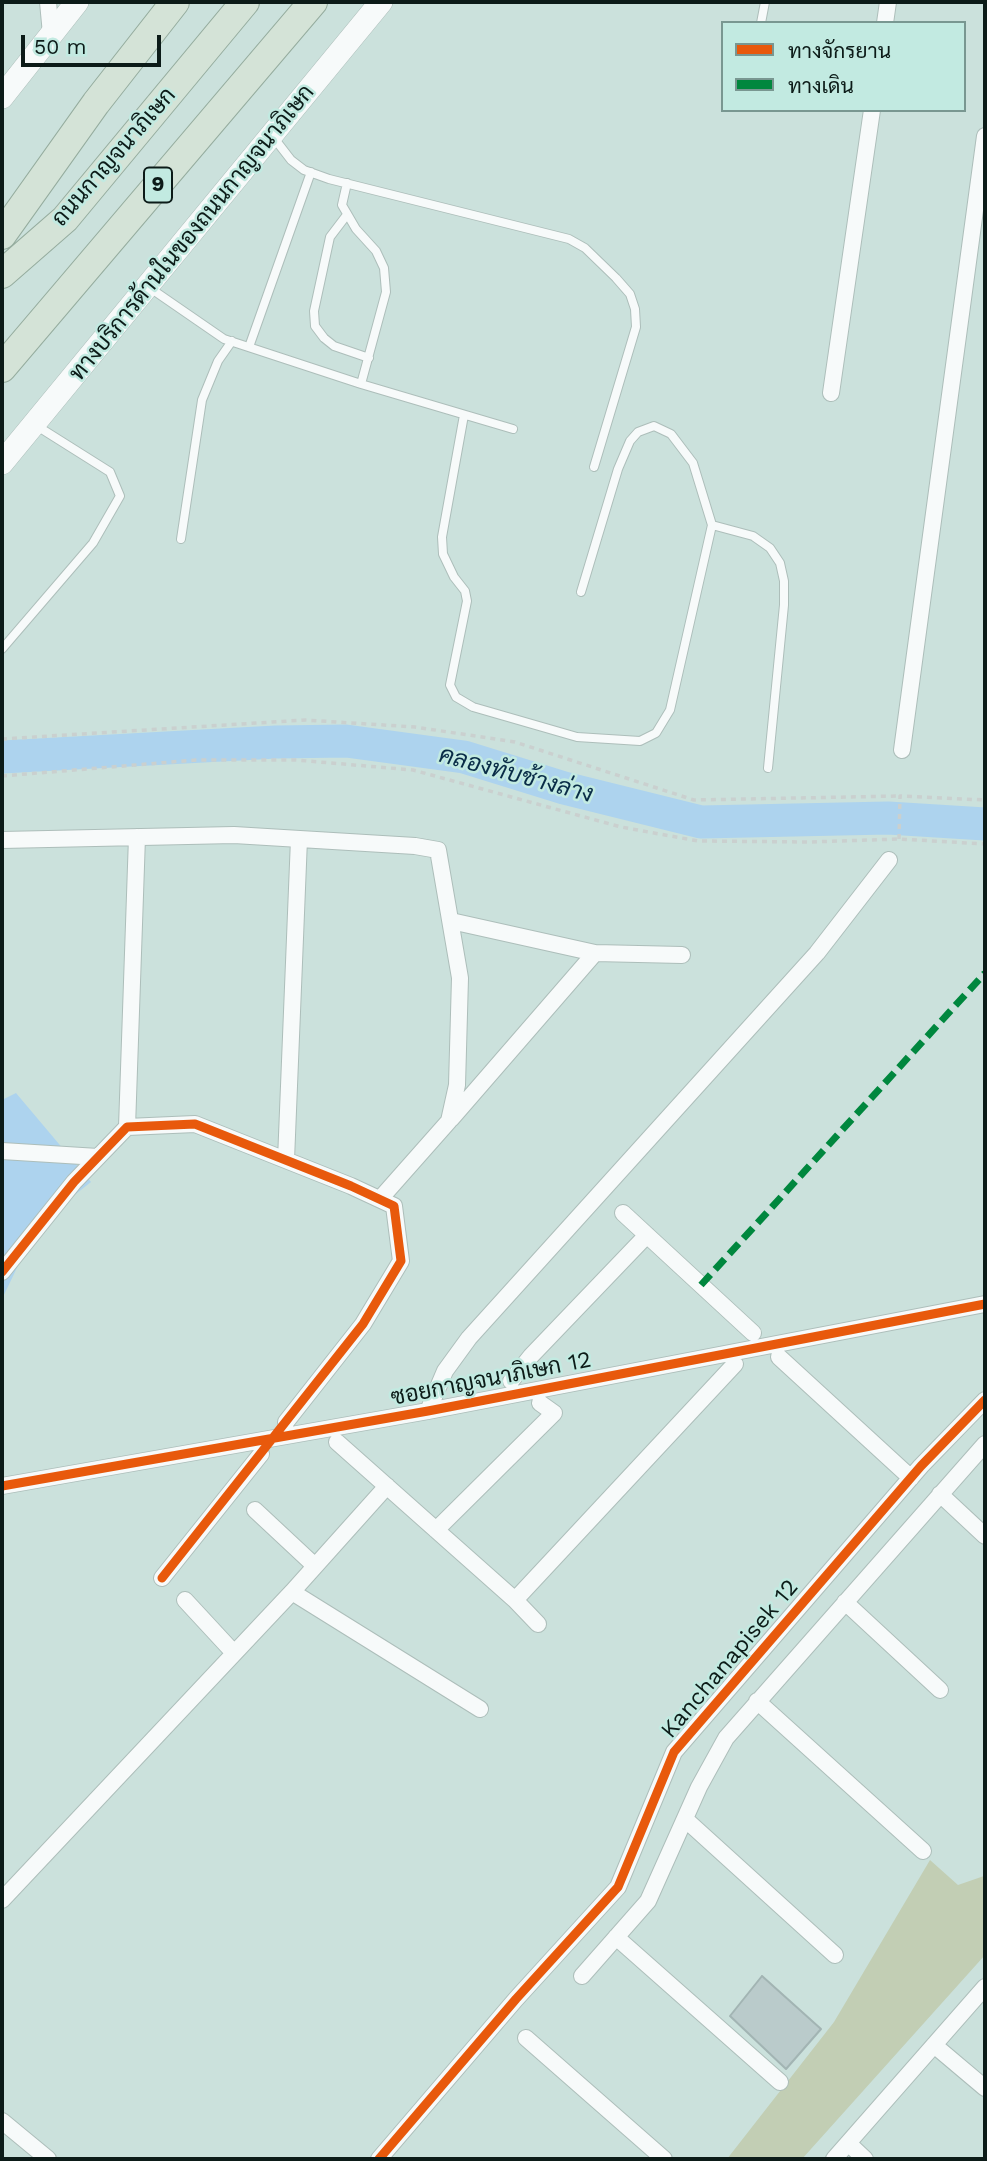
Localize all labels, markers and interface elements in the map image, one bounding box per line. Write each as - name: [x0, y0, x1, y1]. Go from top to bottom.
- scale bar: [24, 21, 164, 65]
- legend: [721, 21, 966, 112]
- text: 50 m: [34, 34, 86, 59]
- text: ทางจักรยาน: [788, 38, 891, 63]
- text: ทางเดิน: [788, 73, 854, 98]
- street label: ทางบริการด้านในของถนนกาญจนาภิเษก: [64, 79, 320, 387]
- street label: ถนนกาญจนาภิเษก: [46, 82, 182, 232]
- road number: 9: [144, 168, 172, 202]
- water label: คลองทับช้างล่าง: [436, 741, 596, 809]
- street label: ซอยกาญจนาภิเษก 12: [389, 1346, 593, 1412]
- street label: Kanchanapisek 12: [656, 1574, 804, 1744]

